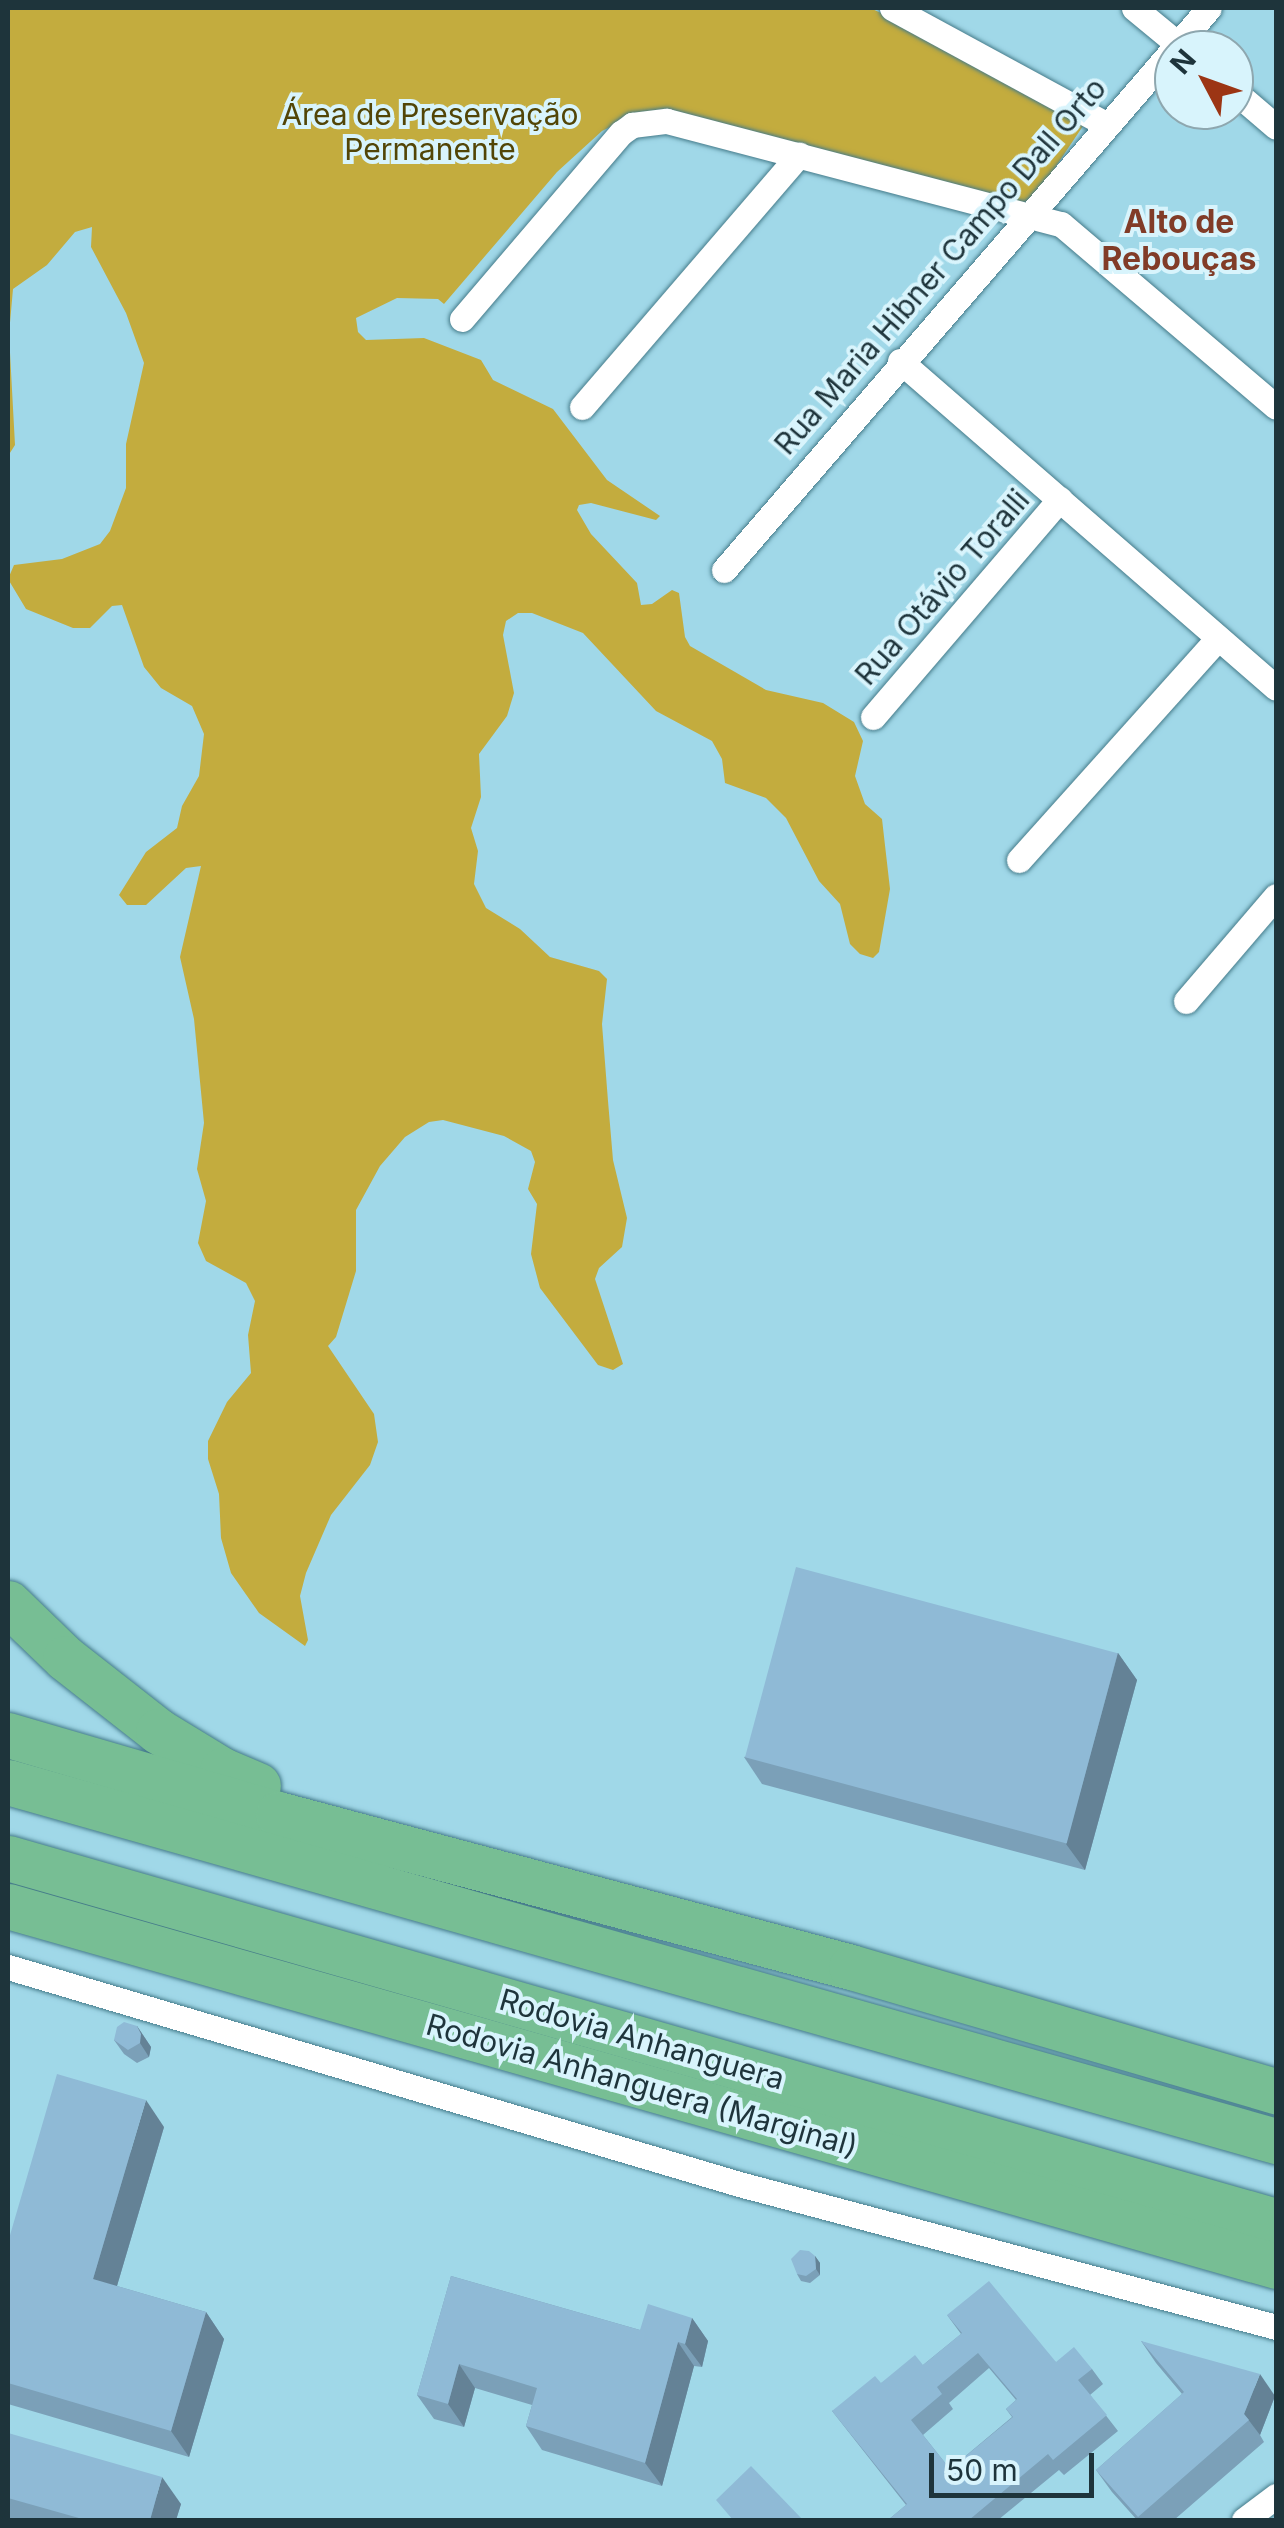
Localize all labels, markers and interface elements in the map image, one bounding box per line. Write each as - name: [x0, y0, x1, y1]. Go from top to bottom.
- north arrow: [1154, 30, 1254, 130]
- text: N: [1163, 42, 1203, 81]
- street label: Rua Maria Hibner Campo Dall Orto: [767, 70, 1113, 462]
- park label: Área de Preservação Permanente: [281, 96, 579, 166]
- district label: Alto de Rebouças: [1101, 204, 1257, 279]
- street label: Rua Otávio Toralli: [847, 482, 1037, 692]
- street label: Rodovia Anhanguera: [495, 1981, 789, 2097]
- street label: Rodovia Anhanguera (Marginal): [422, 2006, 862, 2164]
- scale bar: [934, 2433, 1099, 2495]
- text: 50 m: [946, 2452, 1018, 2488]

